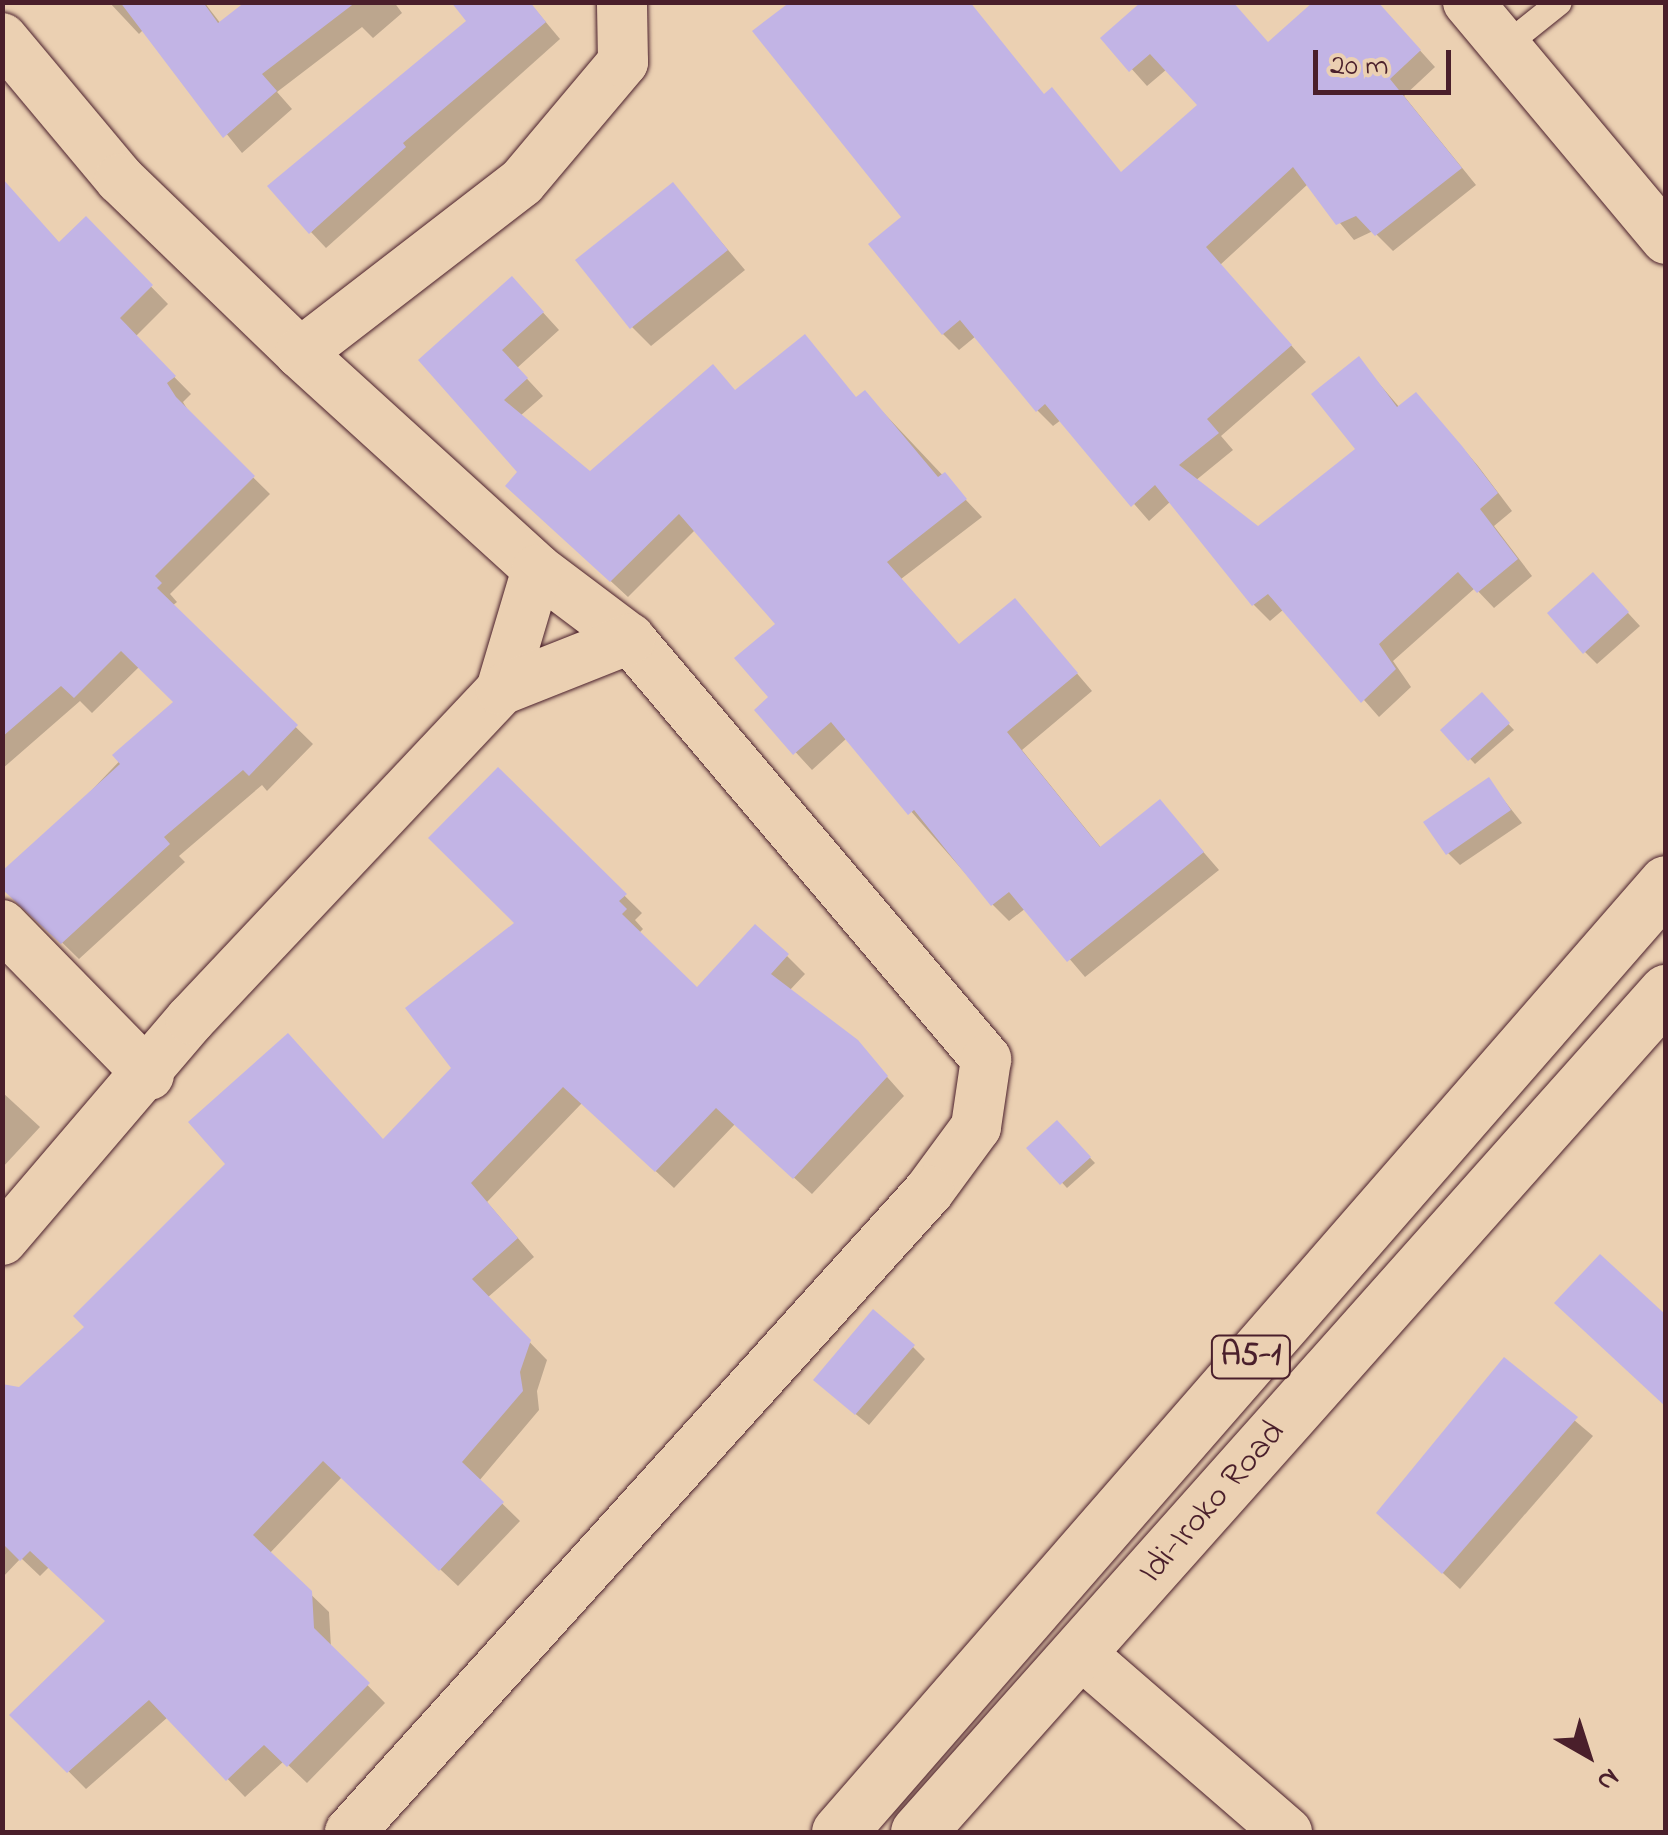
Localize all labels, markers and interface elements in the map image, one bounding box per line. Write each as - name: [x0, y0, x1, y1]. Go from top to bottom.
- scale bar: [1318, 30, 1456, 92]
- text: 20 m: [1330, 45, 1389, 89]
- road number: A5-1: [1208, 1330, 1294, 1384]
- street label: Idi-Iroko Road: [1131, 1413, 1295, 1593]
- north arrow: [1538, 1705, 1638, 1805]
- text: N: [1587, 1757, 1627, 1801]

